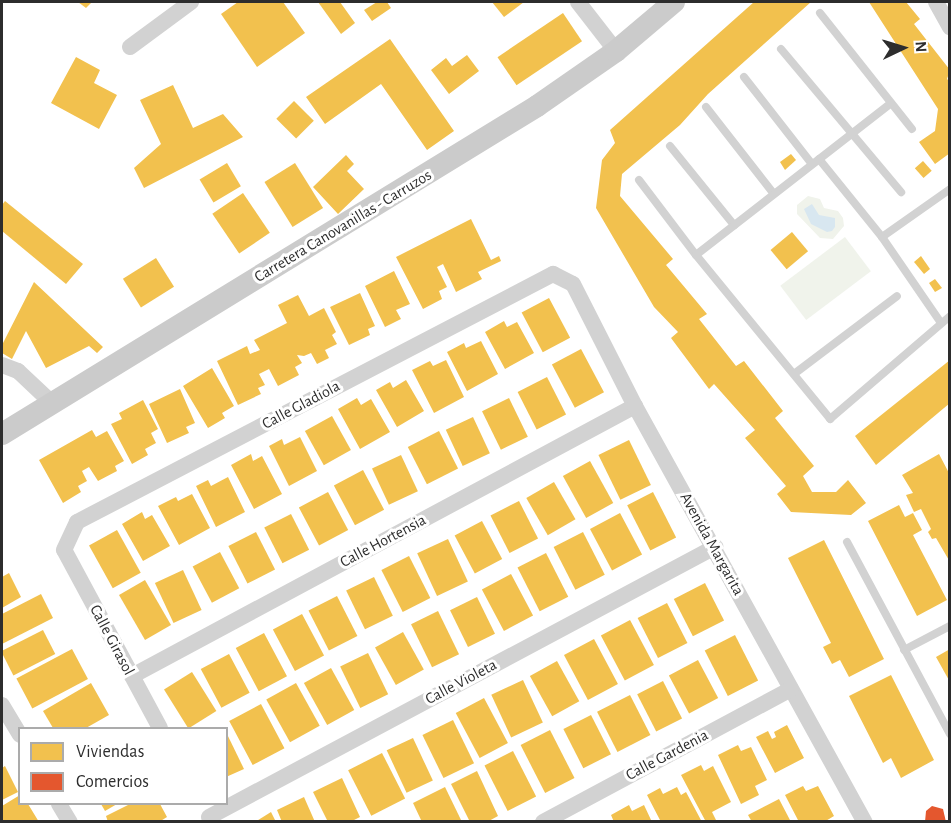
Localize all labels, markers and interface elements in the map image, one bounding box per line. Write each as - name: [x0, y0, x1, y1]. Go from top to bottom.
- north arrow: [873, 18, 933, 78]
- text: N: [913, 41, 929, 53]
- street label: Carretera Canovanillas - Carruzos: [251, 165, 435, 287]
- street label: Calle Gladiola: [259, 376, 343, 434]
- street label: Avenida Margarita: [676, 489, 748, 599]
- street label: Calle Hortensia: [337, 510, 429, 572]
- street label: Calle Girasol: [85, 601, 139, 679]
- street label: Calle Violeta: [422, 655, 500, 709]
- street label: Calle Gardenia: [622, 725, 712, 785]
- legend: [18, 727, 228, 805]
- text: Viviendas: [76, 743, 144, 761]
- text: Comercios: [76, 773, 149, 791]

